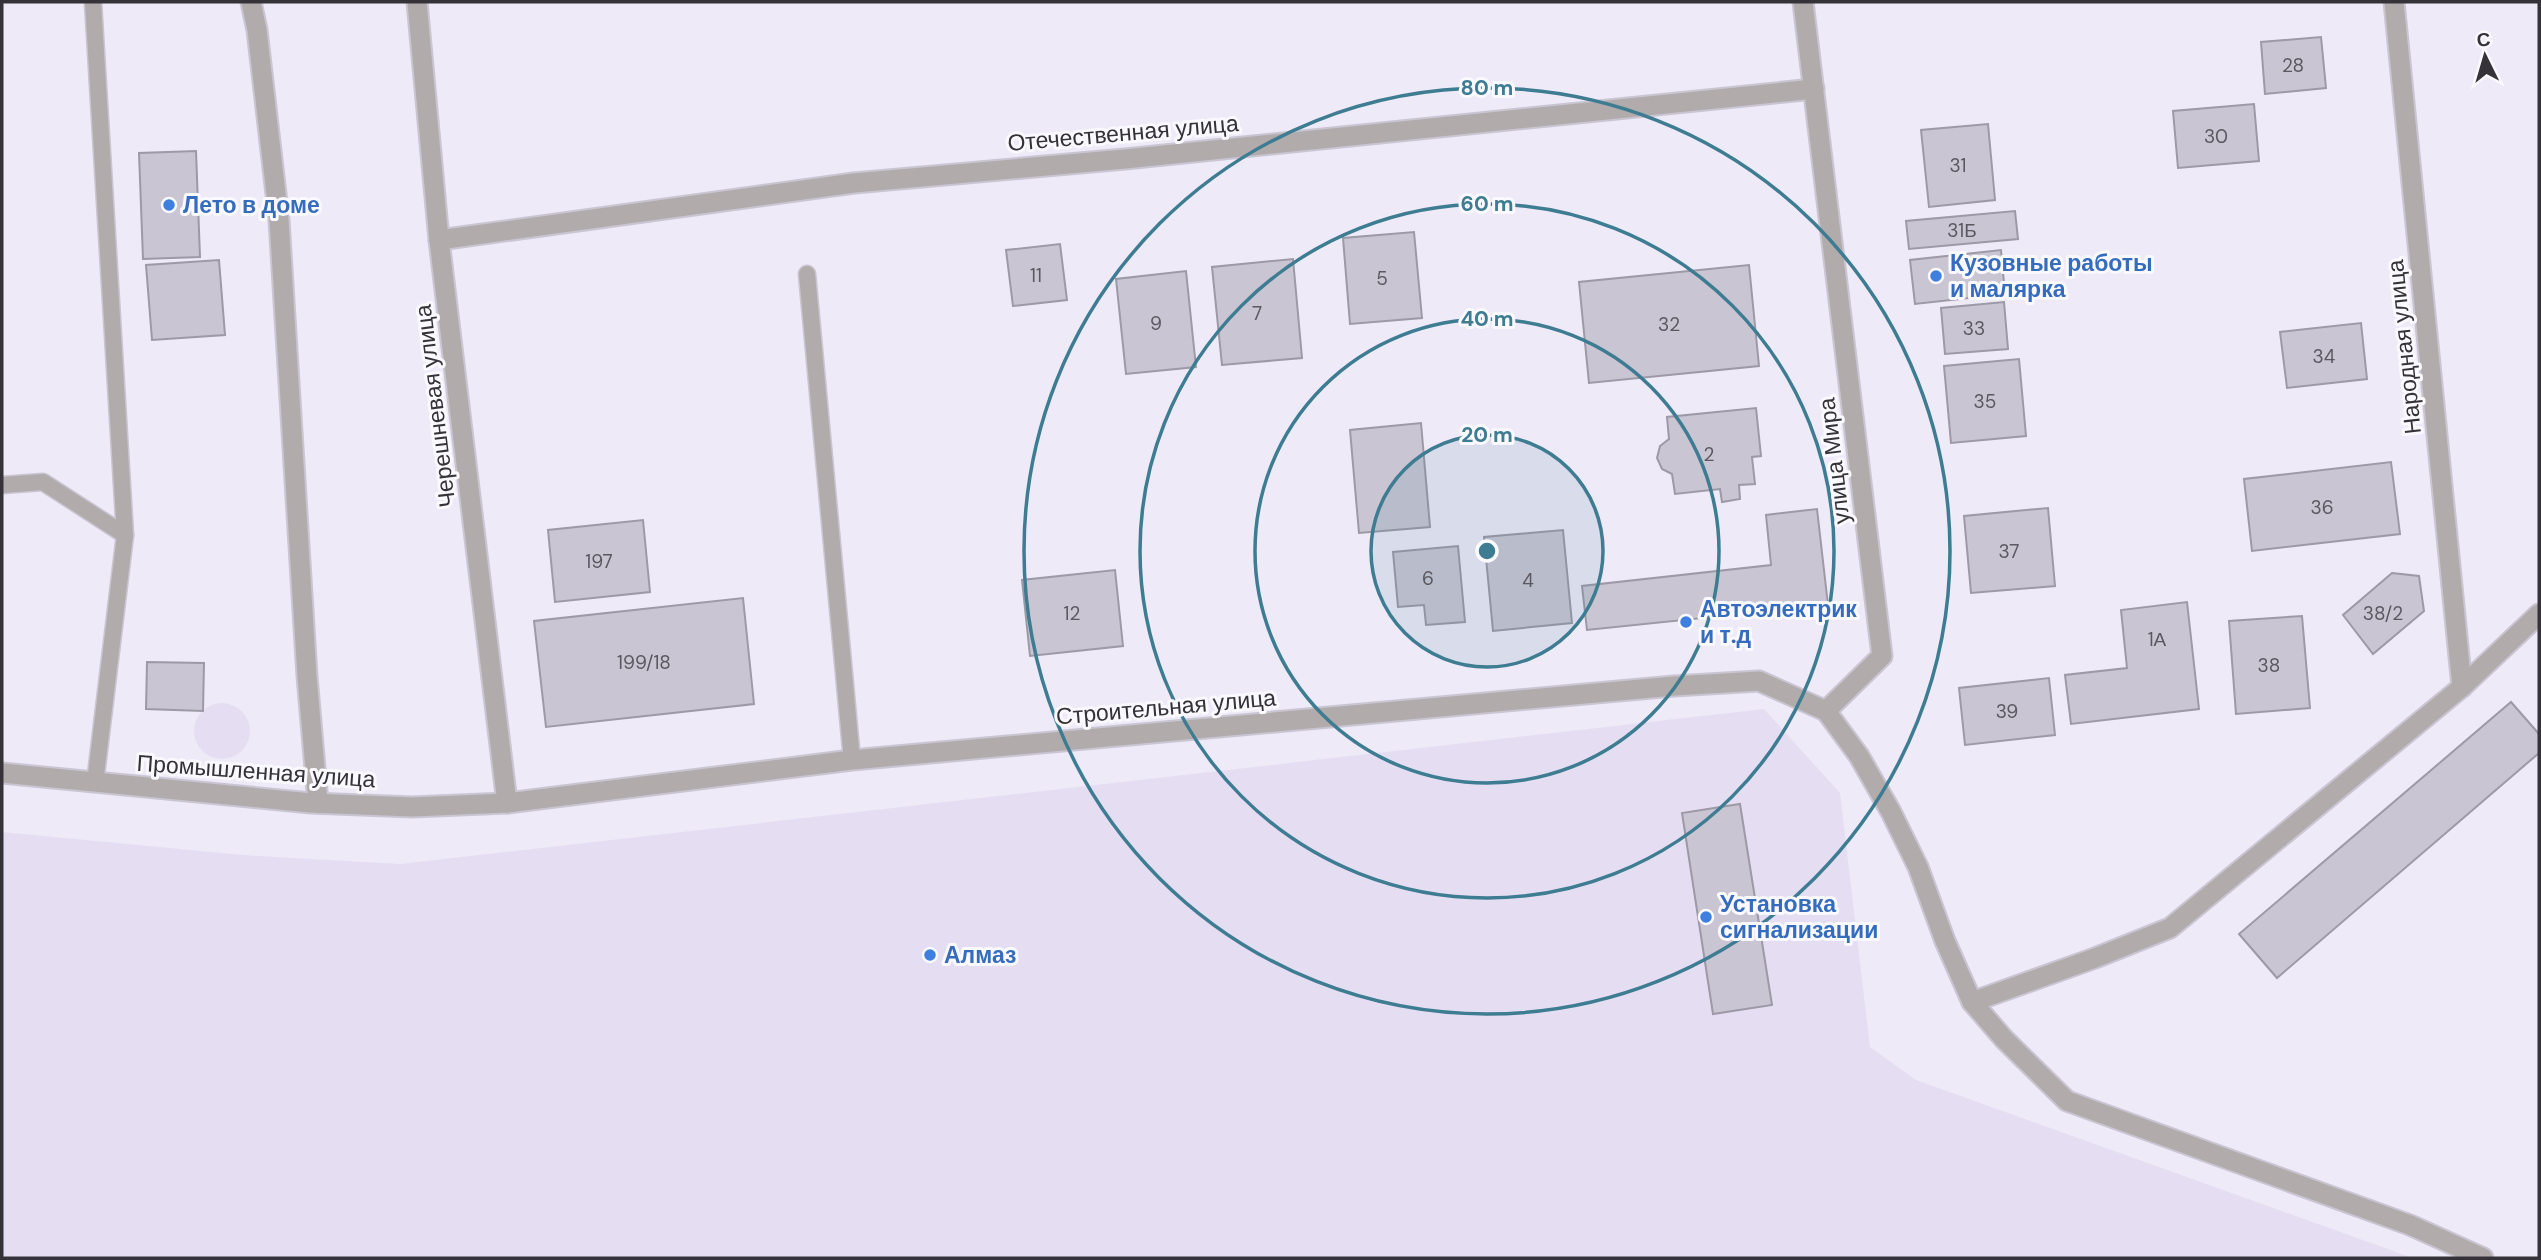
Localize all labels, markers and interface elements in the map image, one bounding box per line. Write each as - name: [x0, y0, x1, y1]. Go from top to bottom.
- north arrow: [2450, 21, 2520, 91]
- text: С: [2476, 26, 2492, 53]
- house number: 28: [2282, 53, 2304, 78]
- text: 80 m: [1461, 74, 1513, 102]
- street label: Отечественная улица: [1006, 108, 1240, 158]
- house number: 30: [2204, 124, 2228, 149]
- house number: 31: [1950, 153, 1966, 178]
- place label: Лето в доме: [183, 190, 320, 220]
- text: 60 m: [1461, 190, 1513, 218]
- marker: Лето в доме: [161, 197, 177, 213]
- house number: 31Б: [1947, 218, 1977, 243]
- place label: Кузовные работы и малярка: [1950, 248, 2153, 304]
- street label: Народная улица: [2380, 258, 2428, 436]
- house number: 11: [1030, 263, 1042, 288]
- house number: 5: [1376, 266, 1388, 291]
- marker: Кузовные работы и малярка: [1928, 268, 1944, 284]
- house number: 7: [1252, 301, 1262, 326]
- street label: Черешневая улица: [408, 303, 462, 509]
- text: 40 m: [1460, 305, 1514, 333]
- house number: 9: [1150, 311, 1162, 336]
- house number: 32: [1658, 312, 1680, 337]
- house number: 33: [1963, 316, 1985, 341]
- house number: 34: [2313, 344, 2335, 369]
- house number: 35: [1974, 389, 1996, 414]
- street label: улица Мира: [1811, 396, 1857, 526]
- text: 20 m: [1461, 421, 1513, 449]
- house number: 2: [1704, 442, 1715, 467]
- house number: 36: [2310, 495, 2334, 520]
- centre of rings: [1475, 539, 1499, 563]
- house number: 37: [1998, 539, 2020, 564]
- house number: 197: [585, 549, 613, 574]
- house number: 6: [1422, 566, 1434, 591]
- house number: 4: [1522, 568, 1534, 593]
- place label: Автоэлектрик и т.д: [1700, 594, 1857, 650]
- house number: 12: [1064, 601, 1080, 626]
- house number: 38/2: [2363, 601, 2403, 626]
- marker: Автоэлектрик и т.д: [1678, 614, 1694, 630]
- house number: 1А: [2148, 627, 2167, 652]
- house number: 199/18: [617, 650, 671, 675]
- house number: 38: [2258, 653, 2280, 678]
- street label: Строительная улица: [1055, 682, 1277, 732]
- house number: 39: [1996, 699, 2018, 724]
- street label: Промышленная улица: [136, 748, 377, 794]
- place label: Установка сигнализации: [1720, 889, 1878, 945]
- marker: Установка сигнализации: [1698, 909, 1714, 925]
- place label: Алмаз: [944, 940, 1016, 970]
- marker: Алмаз: [922, 947, 938, 963]

